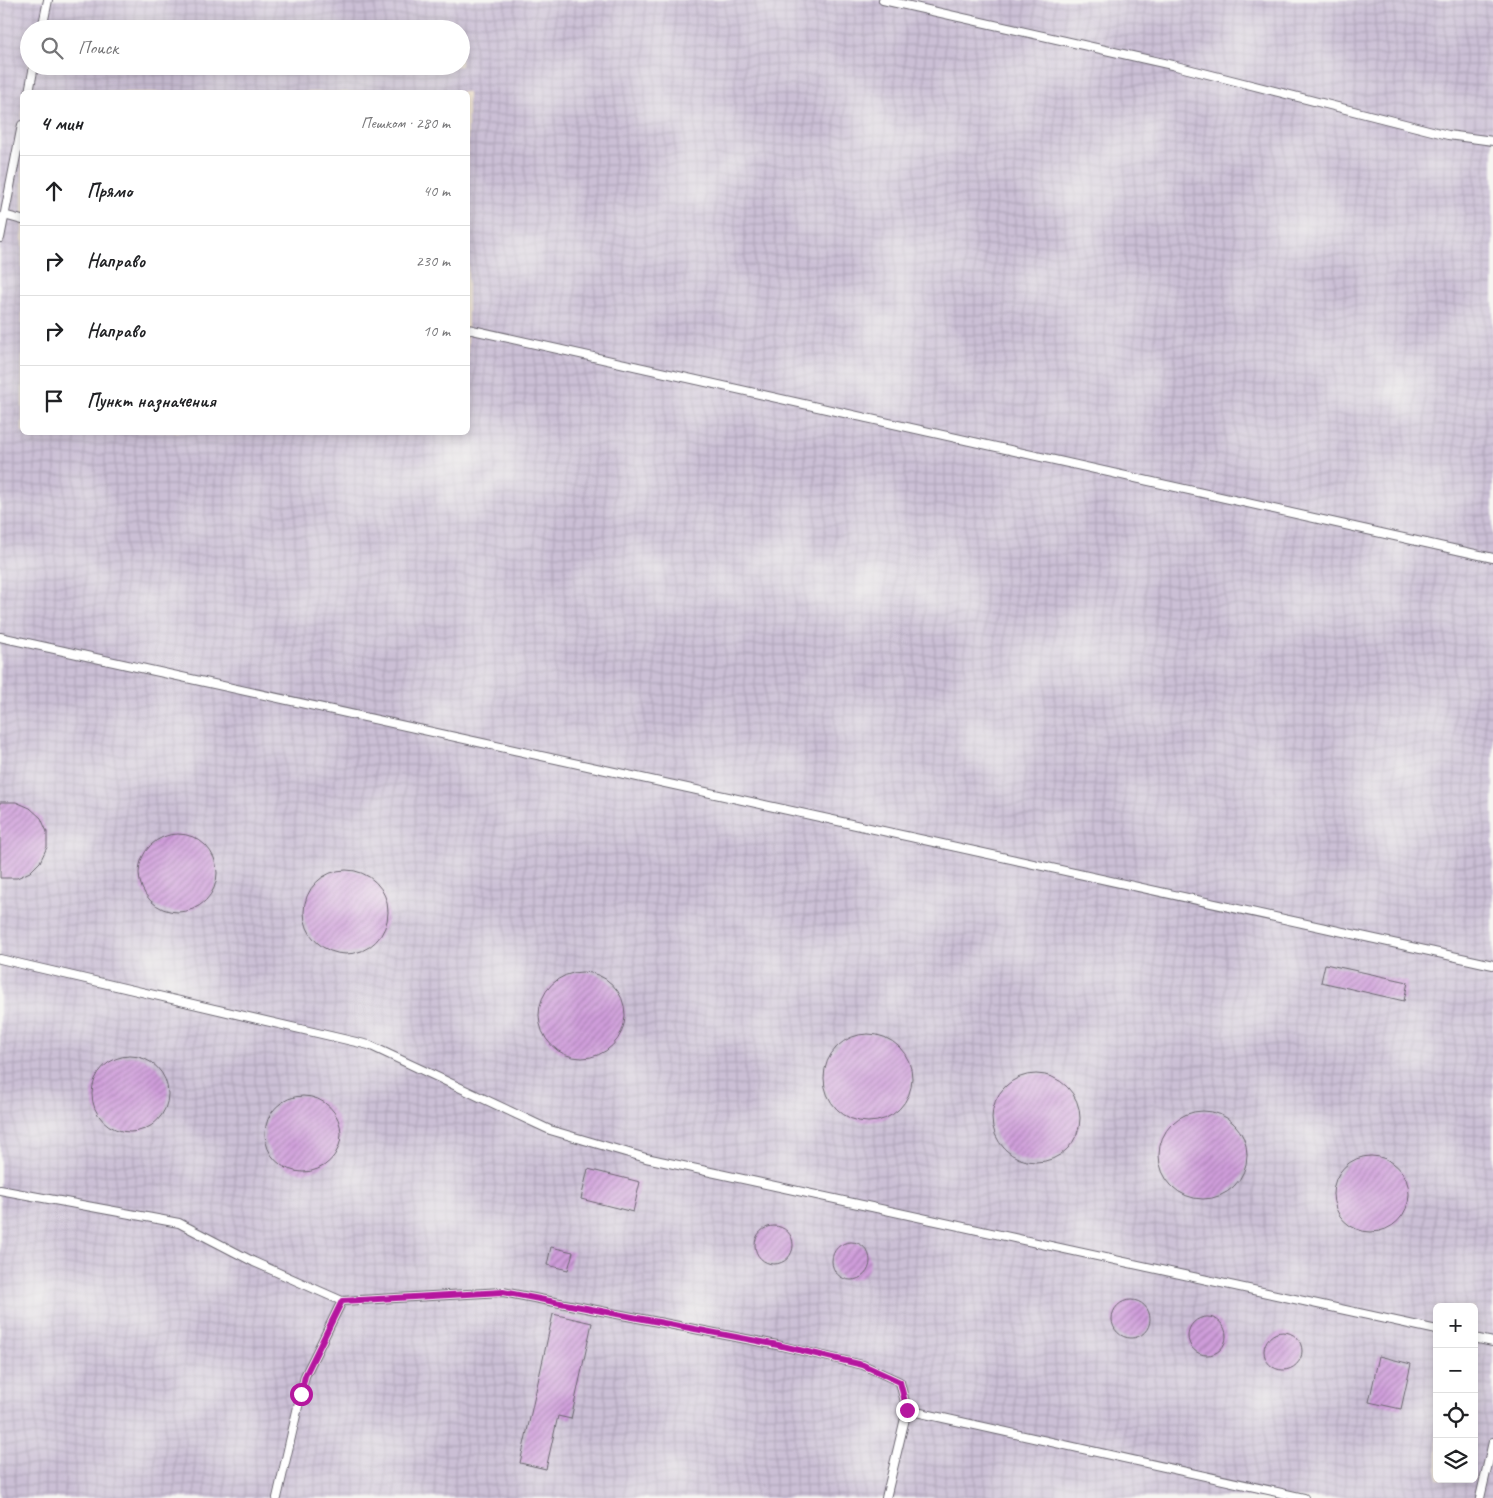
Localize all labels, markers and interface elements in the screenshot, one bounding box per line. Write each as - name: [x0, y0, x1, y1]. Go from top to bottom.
- search box: [20, 20, 470, 75]
- icon: search: [38, 34, 66, 62]
- text: Поиск: [78, 36, 118, 60]
- text: 4 мин: [40, 110, 83, 136]
- text: Пешком · 280 m: [361, 113, 450, 133]
- icon: ahead: [40, 177, 68, 205]
- text: Прямо: [87, 179, 132, 203]
- text: 40 m: [423, 181, 450, 201]
- icon: right: [40, 247, 68, 275]
- text: Направо: [87, 249, 145, 273]
- text: 230 m: [416, 251, 450, 271]
- icon: right: [40, 317, 68, 345]
- text: Направо: [87, 319, 145, 343]
- text: 10 m: [423, 321, 450, 341]
- icon: arrive: [40, 387, 68, 415]
- text: Пункт назначения: [87, 389, 216, 413]
- map controls: [1433, 1303, 1478, 1483]
- button: +: [1433, 1303, 1478, 1348]
- button: −: [1433, 1348, 1478, 1393]
- route start: [290, 1383, 313, 1406]
- button: locate: [1433, 1393, 1478, 1438]
- route end: [896, 1399, 919, 1422]
- button: layers: [1433, 1438, 1478, 1483]

